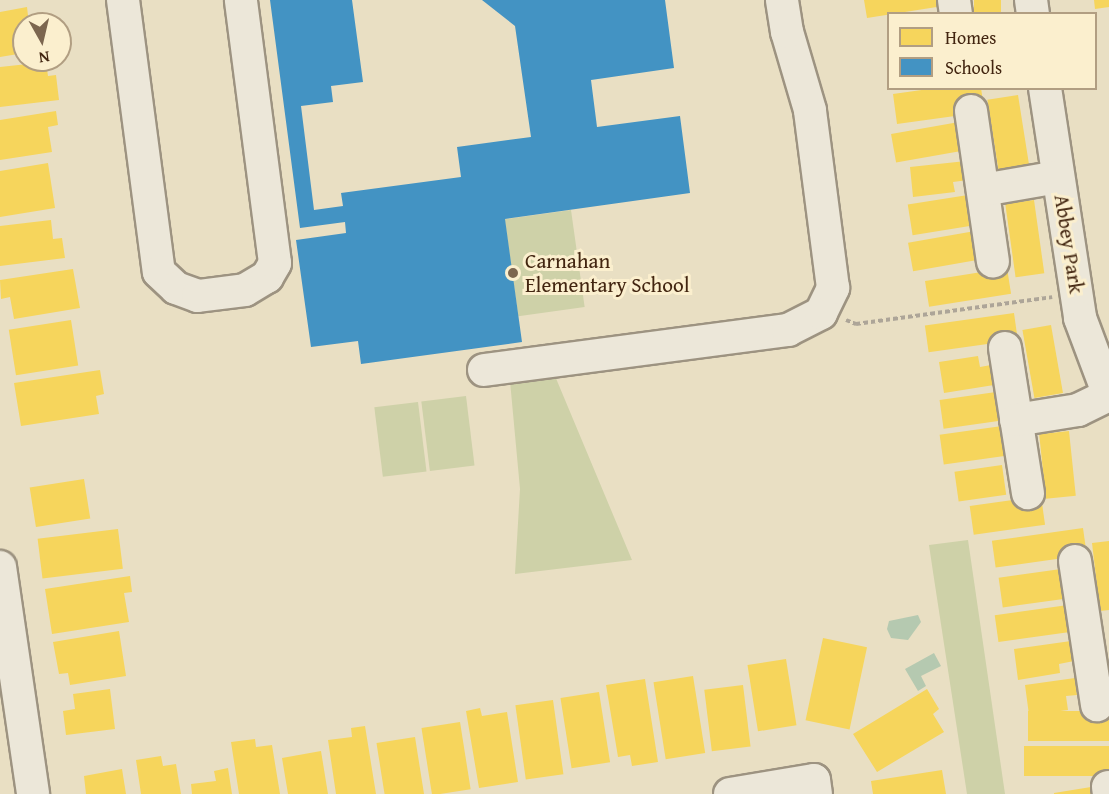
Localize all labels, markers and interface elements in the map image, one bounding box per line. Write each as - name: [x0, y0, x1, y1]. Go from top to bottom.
- north arrow: [12, 12, 72, 72]
- legend: [887, 12, 1097, 90]
- text: Homes: [945, 24, 996, 51]
- text: N: [37, 45, 51, 70]
- text: Schools: [945, 54, 1002, 81]
- street label: Abbey Park: [1049, 193, 1089, 295]
- place label: Carnahan Elementary School: [525, 248, 690, 298]
- marker: Carnahan Elementary School: [506, 266, 520, 280]

